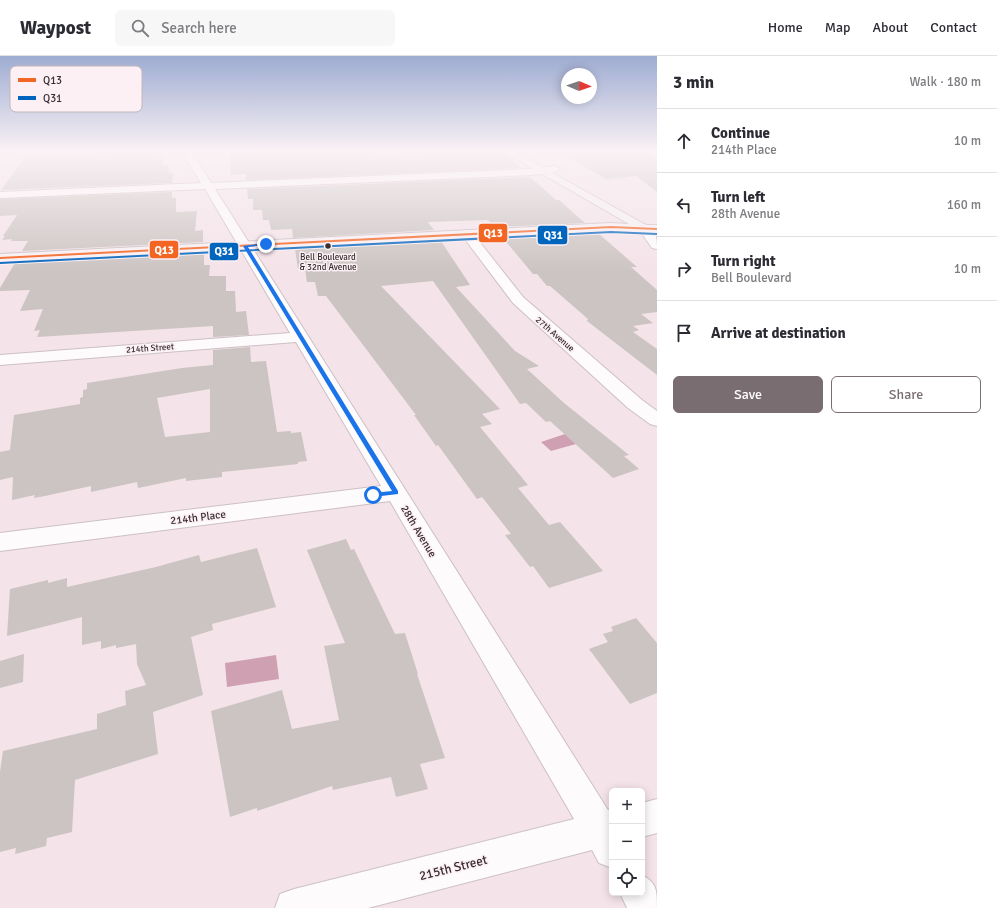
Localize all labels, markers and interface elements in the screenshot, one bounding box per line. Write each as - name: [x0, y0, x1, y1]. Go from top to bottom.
- search box: [115, 10, 395, 46]
- text: Waypost: [20, 16, 91, 40]
- icon: search: [129, 17, 151, 39]
- text: Search here: [161, 19, 237, 37]
- text: Home: [768, 19, 803, 36]
- text: Map: [825, 19, 850, 36]
- text: About: [872, 19, 908, 36]
- text: Contact: [930, 19, 977, 36]
- legend: [10, 66, 142, 112]
- north arrow: [561, 68, 597, 104]
- text: 3 min: [673, 72, 714, 93]
- text: Q13: [43, 74, 62, 87]
- text: Walk · 180 m: [910, 74, 981, 90]
- text: Q31: [43, 92, 62, 105]
- text: Continue: [711, 124, 770, 142]
- icon: ahead: [673, 130, 695, 152]
- text: 10 m: [954, 133, 981, 149]
- text: 214th Place: [711, 142, 777, 158]
- text: Turn left: [711, 188, 765, 206]
- icon: left: [673, 194, 695, 216]
- text: 160 m: [947, 197, 981, 213]
- text: 28th Avenue: [711, 206, 780, 222]
- line badge: Q13: [478, 223, 508, 243]
- line badge: Q31: [537, 225, 568, 245]
- text: Q13: [483, 227, 503, 240]
- text: Q31: [543, 229, 563, 242]
- route end: [257, 235, 275, 253]
- line badge: Q13: [149, 240, 179, 259]
- marker: Bell Boulevard & 32nd Avenue: [323, 241, 333, 251]
- line badge: Q31: [209, 242, 239, 261]
- text: Q13: [154, 244, 174, 257]
- text: Q31: [214, 245, 234, 258]
- place label: Bell Boulevard & 32nd Avenue: [299, 252, 357, 273]
- text: Turn right: [711, 252, 776, 270]
- icon: right: [673, 258, 695, 280]
- text: 10 m: [954, 261, 981, 277]
- text: Bell Boulevard: [711, 270, 792, 286]
- street label: 27th Avenue: [533, 315, 577, 355]
- icon: arrive: [673, 322, 695, 344]
- text: Arrive at destination: [711, 324, 846, 342]
- street label: 214th Street: [126, 341, 174, 356]
- button: Save: [673, 376, 823, 413]
- button: Share: [831, 376, 981, 413]
- route start: [364, 486, 382, 504]
- street label: 28th Avenue: [398, 503, 439, 560]
- street label: 214th Place: [170, 508, 227, 527]
- map controls: [609, 788, 645, 896]
- button: +: [609, 788, 645, 824]
- button: −: [609, 824, 645, 860]
- street label: 215th Street: [418, 852, 489, 884]
- button: locate: [609, 860, 645, 896]

